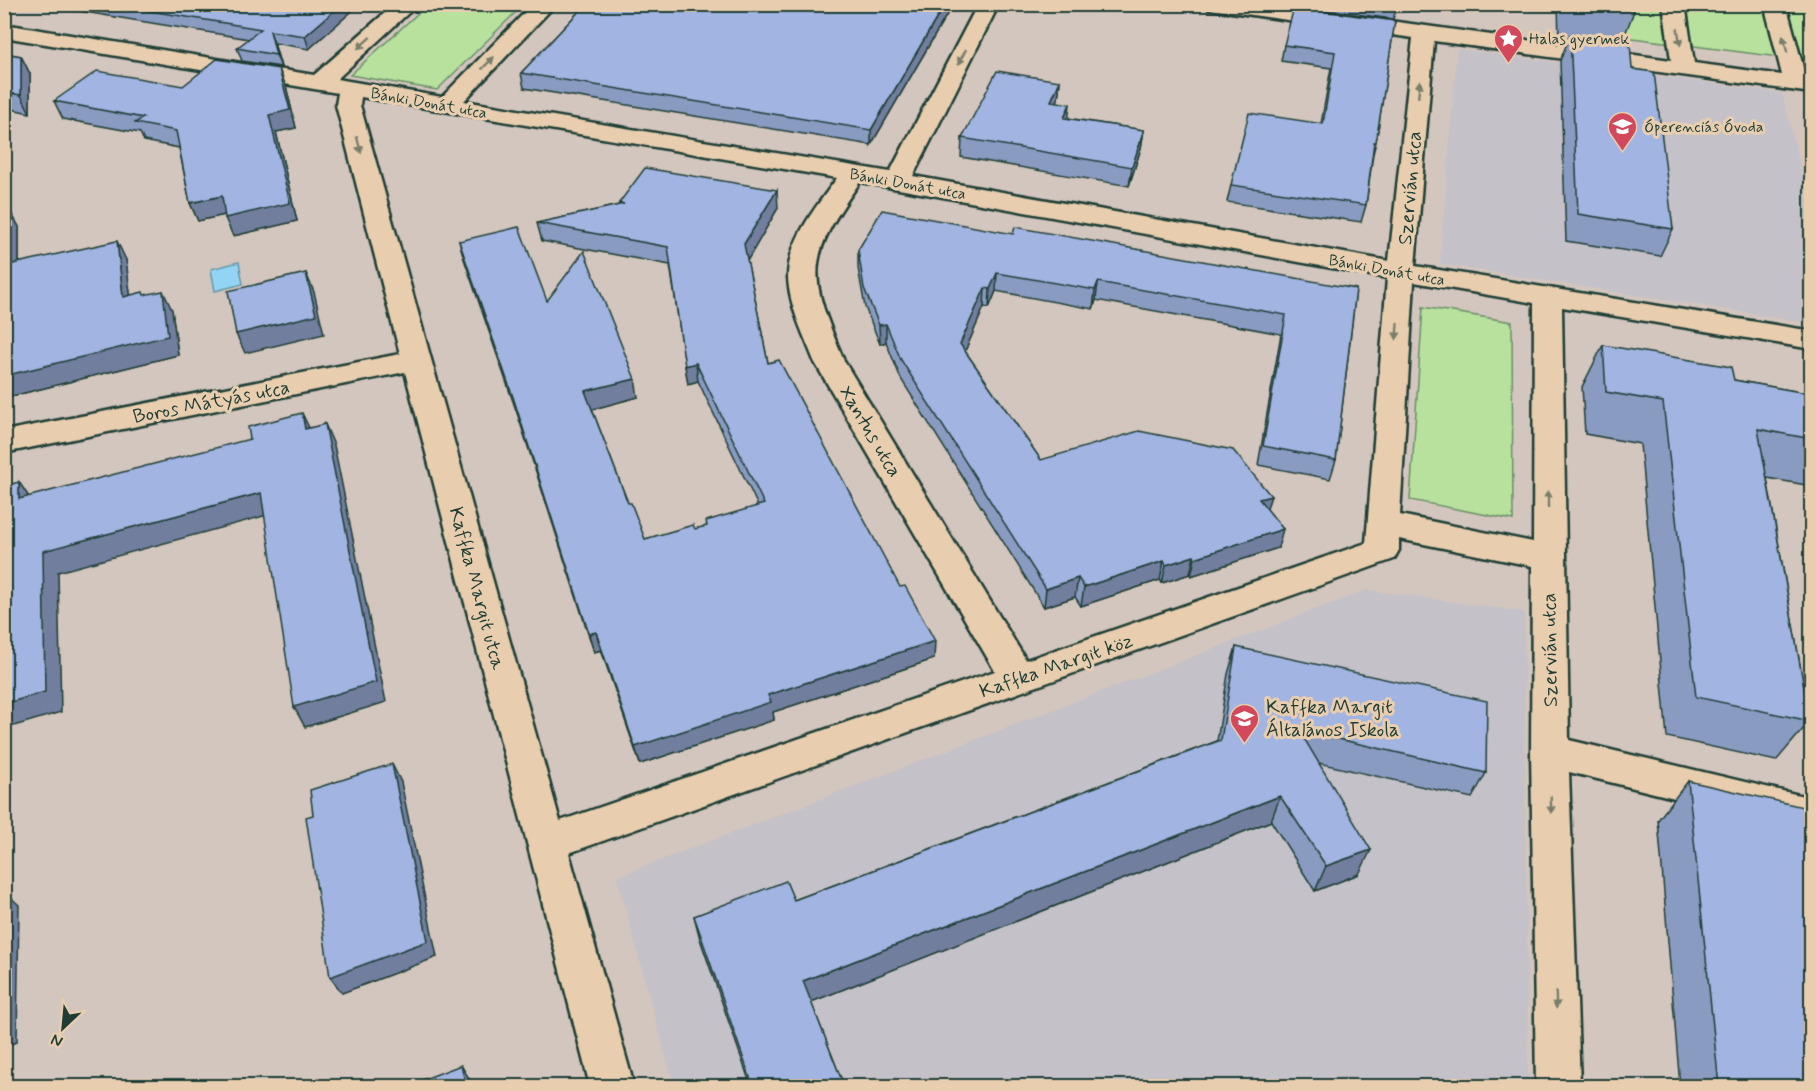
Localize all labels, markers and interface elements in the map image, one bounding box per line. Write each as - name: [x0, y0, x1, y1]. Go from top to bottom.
- place icon: Halas gyermek: [1492, 22, 1524, 64]
- one-way arrow: [1675, 27, 1684, 46]
- place label: Halas gyermek: [1529, 29, 1629, 50]
- one-way arrow: [1780, 35, 1790, 53]
- one-way arrow: [357, 36, 372, 49]
- one-way arrow: [957, 48, 967, 65]
- one-way arrow: [481, 57, 495, 71]
- one-way arrow: [1414, 79, 1424, 98]
- street label: Bánki Donát utca: [369, 83, 489, 124]
- school or university icon: Óperenciás Óvoda: [1607, 110, 1639, 152]
- place label: Óperenciás Óvoda: [1644, 117, 1764, 138]
- street label: Szervián utca: [1392, 130, 1429, 246]
- one-way arrow: [355, 137, 364, 155]
- street label: Bánki Donát utca: [848, 164, 968, 205]
- street label: Bánki Donát utca: [1327, 250, 1447, 291]
- one-way arrow: [1392, 321, 1401, 340]
- street label: Boros Mátyás utca: [131, 374, 292, 431]
- street label: Xantus utca: [832, 381, 908, 482]
- one-way arrow: [1543, 489, 1553, 508]
- street label: Kaffka Margit utca: [442, 504, 512, 674]
- street label: Szervián utca: [1536, 593, 1565, 707]
- street label: Kaffka Margit köz: [976, 627, 1137, 705]
- place label: Kaffka Margit Általános Iskola: [1266, 694, 1399, 744]
- school or university icon: Kaffka Margit Általános Iskola: [1229, 702, 1261, 744]
- one-way arrow: [1546, 795, 1556, 814]
- one-way arrow: [1552, 990, 1561, 1009]
- north arrow: [33, 998, 93, 1058]
- text: N: [48, 1028, 66, 1052]

